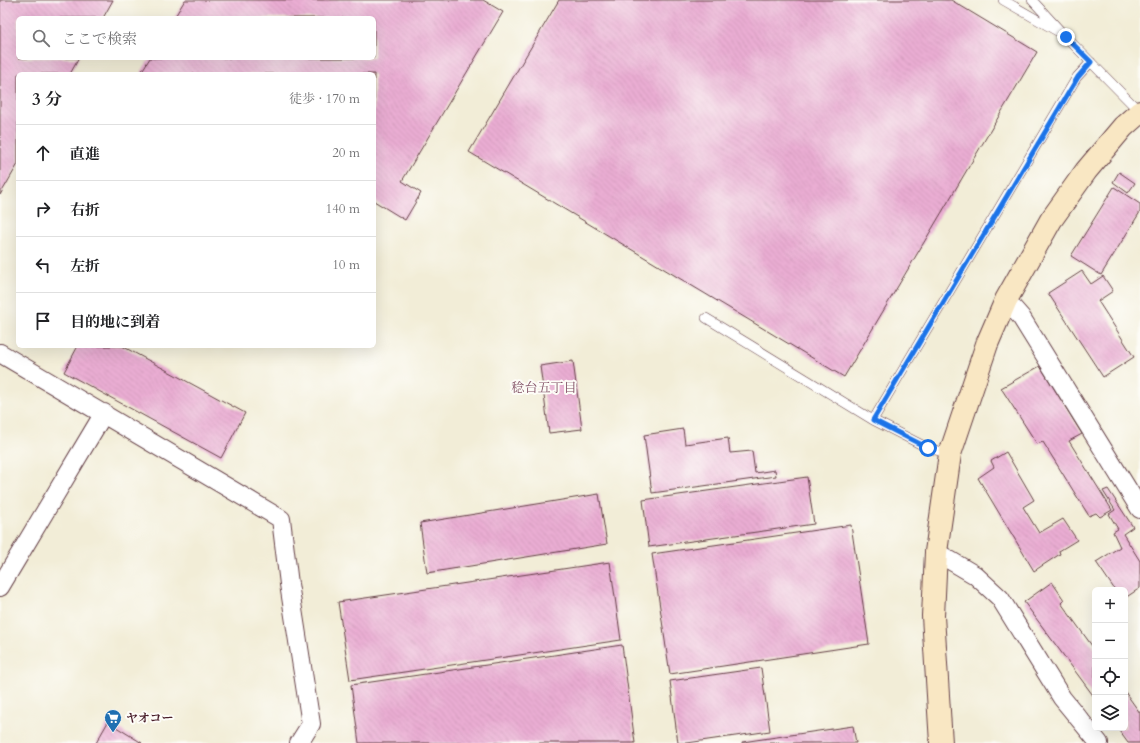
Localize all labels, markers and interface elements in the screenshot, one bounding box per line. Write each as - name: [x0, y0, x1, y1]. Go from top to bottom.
- search box: [16, 16, 376, 60]
- icon: search: [30, 27, 52, 49]
- route end: [1057, 28, 1075, 46]
- text: ここで検索: [62, 29, 137, 49]
- text: 3 分: [32, 88, 62, 111]
- text: 徒歩 · 170 m: [289, 90, 360, 108]
- icon: ahead: [32, 142, 54, 164]
- text: 直進: [70, 144, 100, 164]
- text: 20 m: [332, 144, 360, 162]
- icon: right: [32, 198, 54, 220]
- text: 右折: [70, 200, 100, 220]
- text: 140 m: [326, 200, 360, 218]
- icon: left: [32, 254, 54, 276]
- text: 左折: [70, 256, 100, 276]
- text: 10 m: [332, 256, 360, 274]
- icon: arrive: [32, 310, 54, 332]
- text: 目的地に到着: [70, 312, 160, 332]
- district label: 稔台五丁目: [511, 379, 577, 397]
- route start: [919, 439, 937, 457]
- map controls: [1092, 587, 1128, 731]
- button: +: [1092, 587, 1128, 623]
- button: −: [1092, 623, 1128, 659]
- button: locate: [1092, 659, 1128, 695]
- button: layers: [1092, 695, 1128, 731]
- supermarket icon: ヤオコー: [103, 708, 123, 733]
- place label: ヤオコー: [126, 710, 174, 726]

